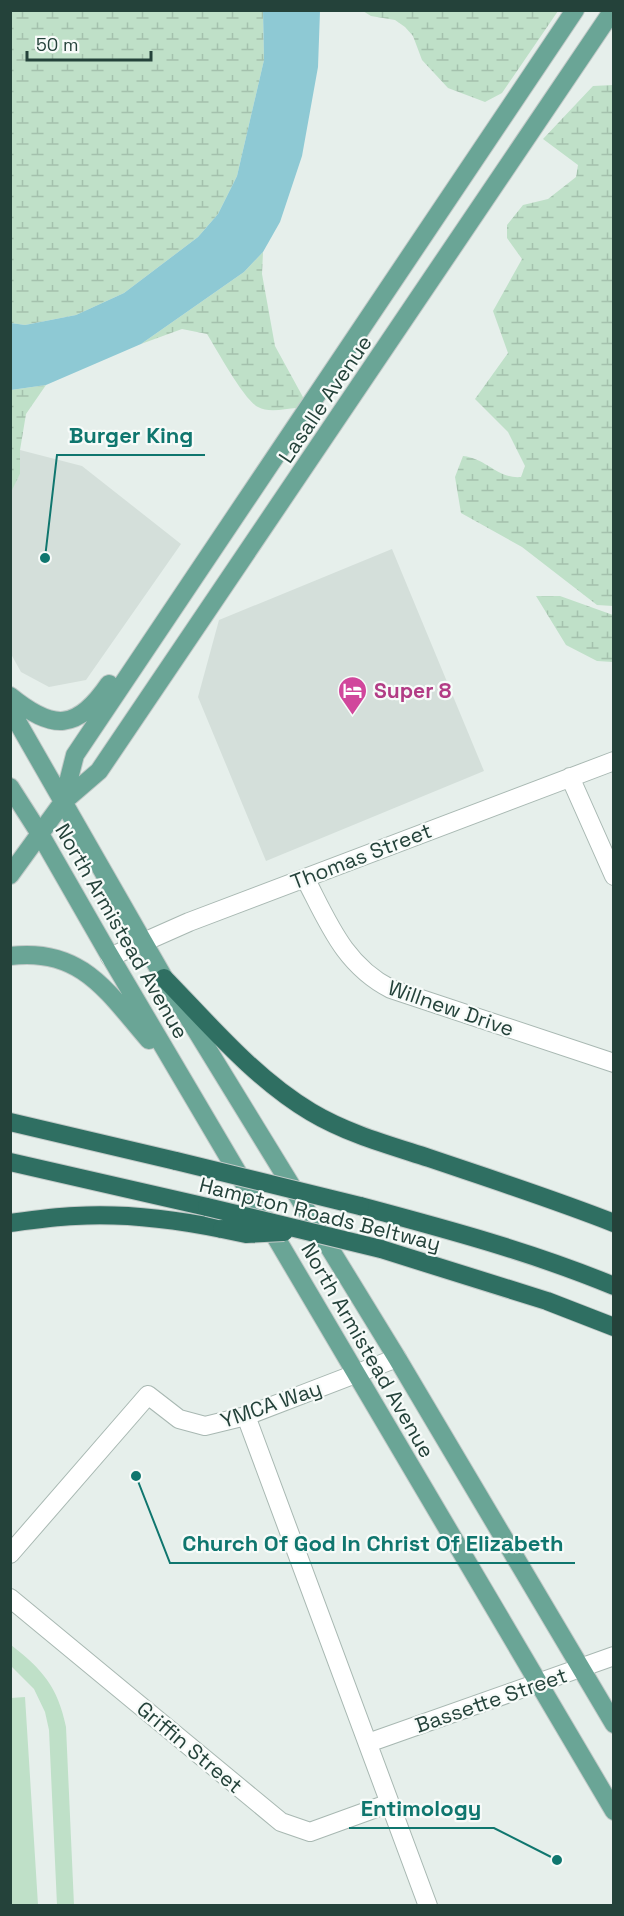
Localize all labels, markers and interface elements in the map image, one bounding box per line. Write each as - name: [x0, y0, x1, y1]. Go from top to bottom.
- scale bar: [27, 24, 152, 62]
- text: 50 m: [36, 33, 78, 56]
- street label: Lasalle Avenue: [272, 330, 378, 468]
- callout: Burger King: [57, 415, 205, 455]
- text: Burger King: [69, 421, 193, 449]
- hotel icon: Super 8: [337, 674, 369, 716]
- place label: Super 8: [374, 677, 452, 704]
- street label: Thomas Street: [287, 817, 435, 895]
- street label: North Armistead Avenue: [49, 819, 195, 1043]
- street label: Willnew Drive: [384, 974, 518, 1042]
- street label: Hampton Roads Beltway: [196, 1171, 444, 1257]
- street label: North Armistead Avenue: [295, 1238, 441, 1462]
- street label: YMCA Way: [217, 1374, 325, 1434]
- callout: Church Of God In Christ Of Elizabeth: [170, 1523, 575, 1563]
- text: Church Of God In Christ Of Elizabeth: [182, 1529, 564, 1557]
- street label: Bassette Street: [412, 1661, 570, 1739]
- street label: Griffin Street: [132, 1695, 248, 1799]
- callout: Entimology: [349, 1788, 494, 1828]
- text: Entimology: [361, 1794, 481, 1822]

